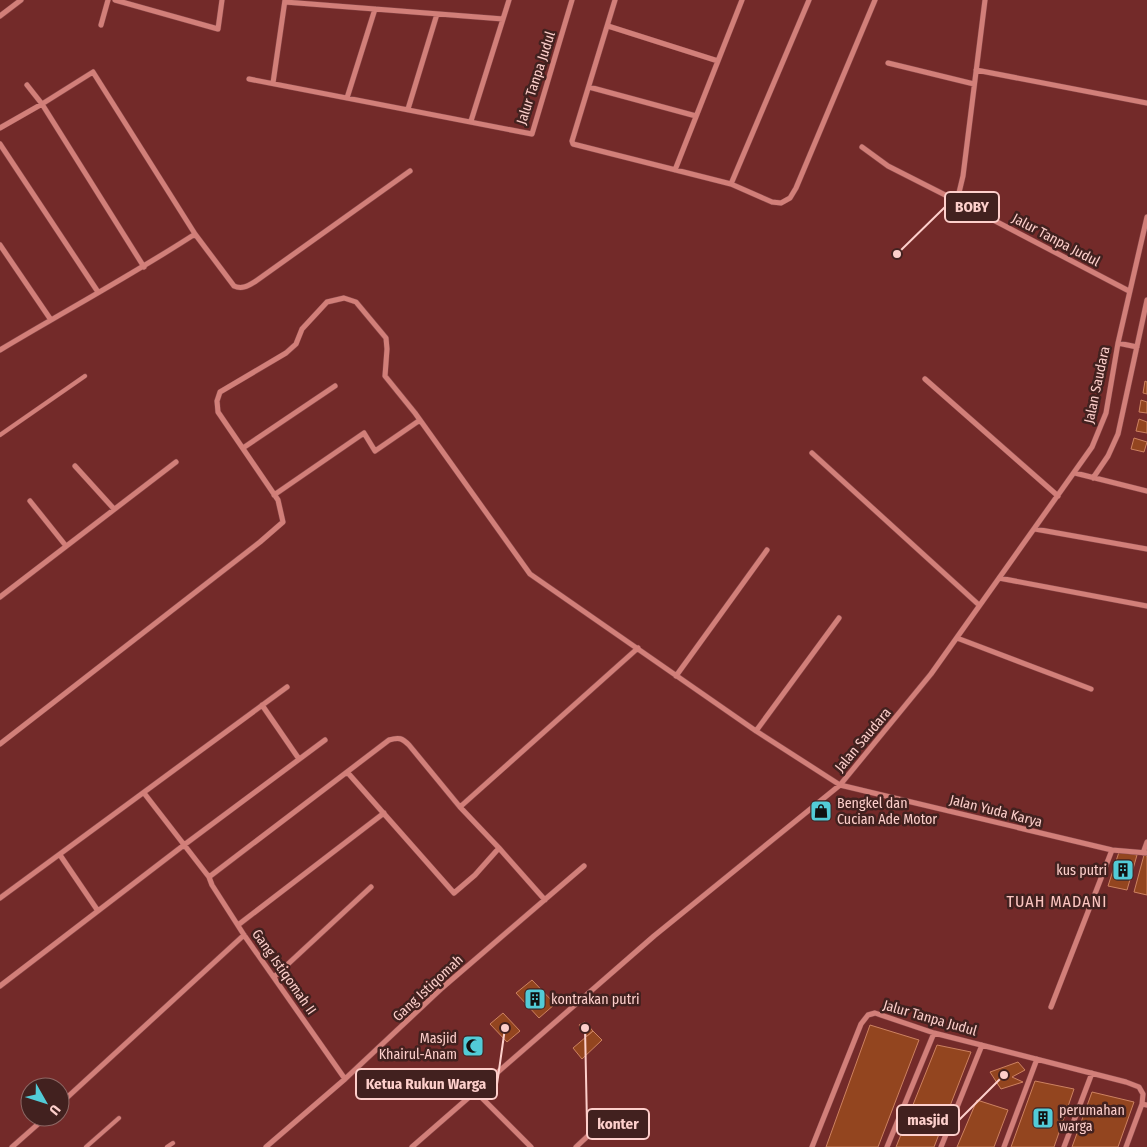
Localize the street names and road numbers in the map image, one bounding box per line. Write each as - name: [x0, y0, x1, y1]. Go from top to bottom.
- street label: Jalur Tanpa Judul: [513, 29, 559, 127]
- street label: Jalur Tanpa Judul: [1009, 210, 1103, 270]
- street label: Jalan Saudara: [1081, 345, 1114, 425]
- street label: Jalan Saudara: [831, 704, 895, 776]
- street label: Jalan Yuda Karya: [948, 791, 1044, 831]
- street label: Gang Istiqomah II: [248, 926, 320, 1018]
- street label: Gang Istiqomah: [389, 951, 467, 1025]
- street label: Jalur Tanpa Judul: [881, 996, 979, 1040]

